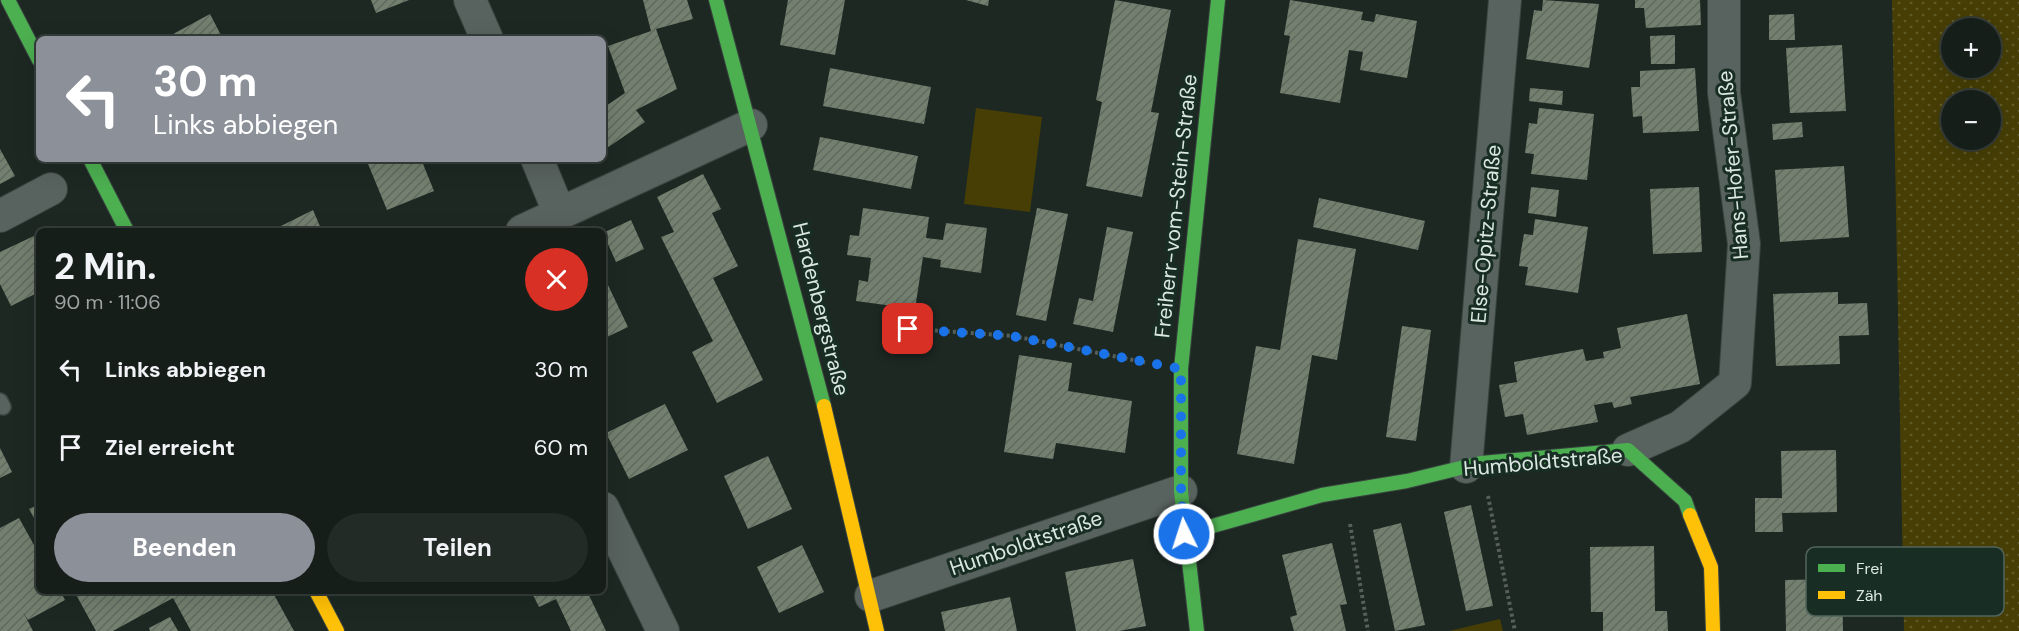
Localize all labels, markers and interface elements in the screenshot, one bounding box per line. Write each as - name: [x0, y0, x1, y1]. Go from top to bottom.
- map controls: [1941, 18, 2001, 150]
- button: +: [1941, 18, 2001, 78]
- text: 30 m: [153, 54, 257, 109]
- icon: left: [54, 60, 132, 138]
- street label: Hans-Hofer-Straße: [1711, 69, 1755, 261]
- street label: Freiherr-vom-Stein-Straße: [1148, 73, 1204, 339]
- button: −: [1941, 90, 2001, 150]
- text: Links abbiegen: [153, 107, 338, 142]
- street label: Else-Opitz-Straße: [1464, 143, 1508, 324]
- street label: Hardenbergstraße: [786, 219, 856, 399]
- text: 2 Min.: [54, 243, 156, 290]
- button: close: [525, 248, 588, 311]
- text: 90 m · 11:06: [54, 289, 161, 315]
- pin: [882, 303, 933, 354]
- icon: arrive: [891, 312, 924, 345]
- icon: left: [54, 353, 87, 386]
- text: Links abbiegen: [105, 355, 266, 384]
- text: 30 m: [534, 355, 588, 384]
- icon: arrive: [54, 431, 87, 464]
- text: Ziel erreicht: [105, 433, 235, 462]
- text: 60 m: [534, 433, 588, 462]
- street label: Humboldtstraße: [1462, 441, 1624, 483]
- position arrow: [1152, 502, 1216, 566]
- street label: Humboldtstraße: [946, 504, 1106, 582]
- button: Beenden: [54, 513, 315, 582]
- button: Teilen: [327, 513, 588, 582]
- legend: [1806, 547, 2004, 616]
- text: Frei: [1856, 558, 1883, 579]
- text: Zäh: [1856, 585, 1883, 606]

